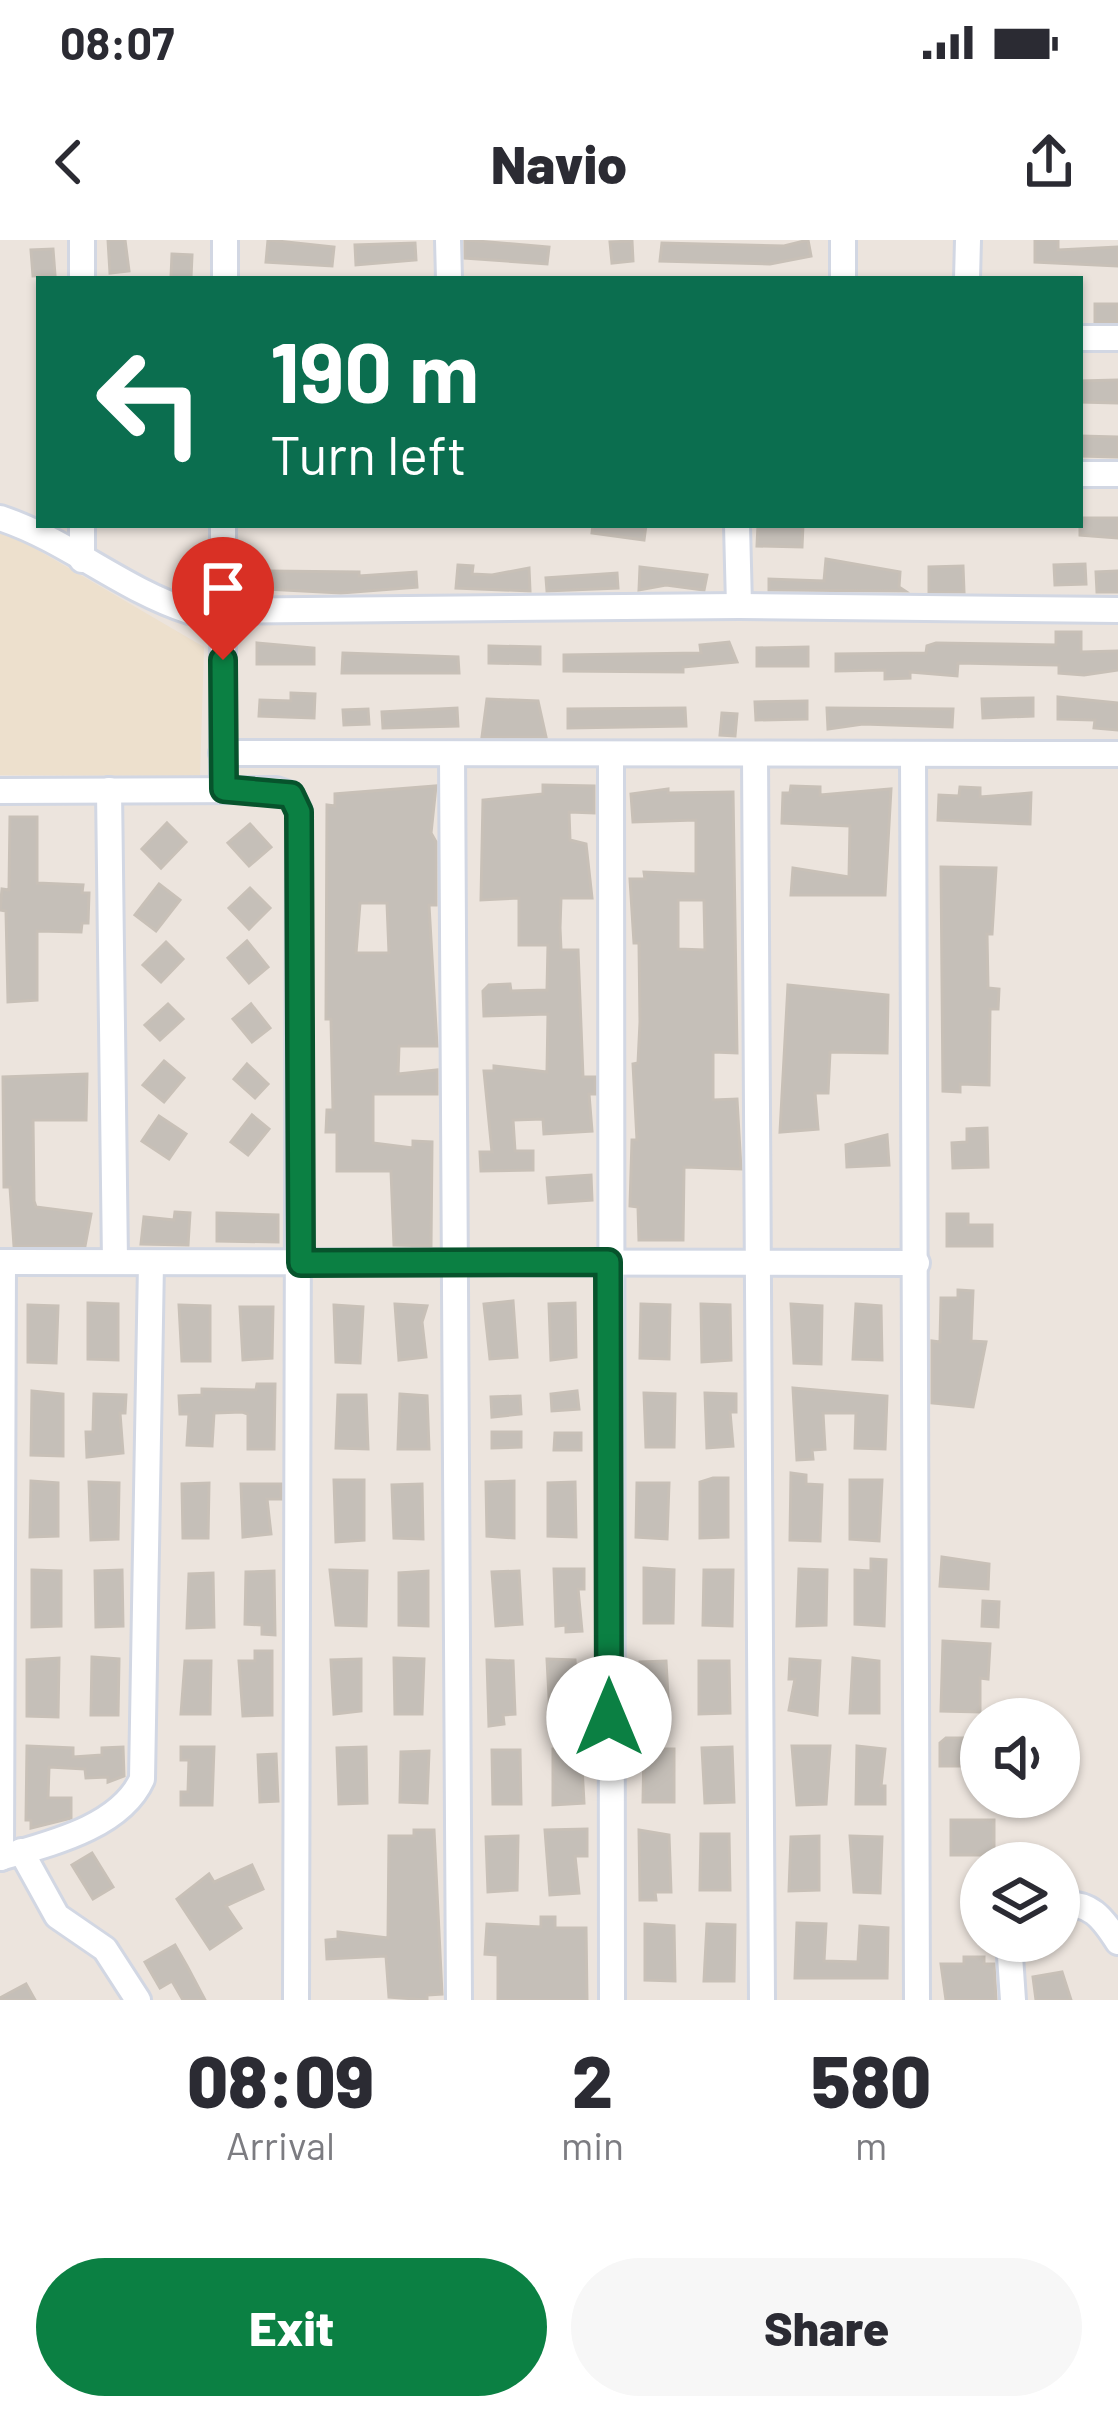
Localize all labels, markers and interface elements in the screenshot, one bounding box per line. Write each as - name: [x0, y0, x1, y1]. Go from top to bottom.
- text: 08:07: [60, 15, 174, 69]
- icon: back: [36, 129, 102, 195]
- icon: share: [1016, 129, 1082, 195]
- text: Navio: [491, 130, 627, 195]
- text: 190 m: [270, 319, 479, 420]
- icon: left: [72, 324, 228, 480]
- text: Turn left: [270, 421, 467, 486]
- pin: [172, 537, 274, 660]
- icon: arrive: [190, 555, 256, 621]
- position arrow: [546, 1655, 672, 1781]
- map controls: [960, 1698, 1080, 1962]
- button: sound: [960, 1698, 1080, 1818]
- button: layers: [960, 1842, 1080, 1962]
- text: 08:09: [187, 2036, 374, 2122]
- text: 2: [572, 2036, 613, 2122]
- text: 580: [811, 2036, 931, 2122]
- text: Arrival: [226, 2121, 335, 2168]
- text: min: [561, 2121, 624, 2168]
- text: m: [855, 2121, 887, 2168]
- button: Exit: [36, 2258, 547, 2396]
- button: Share: [571, 2258, 1082, 2396]

